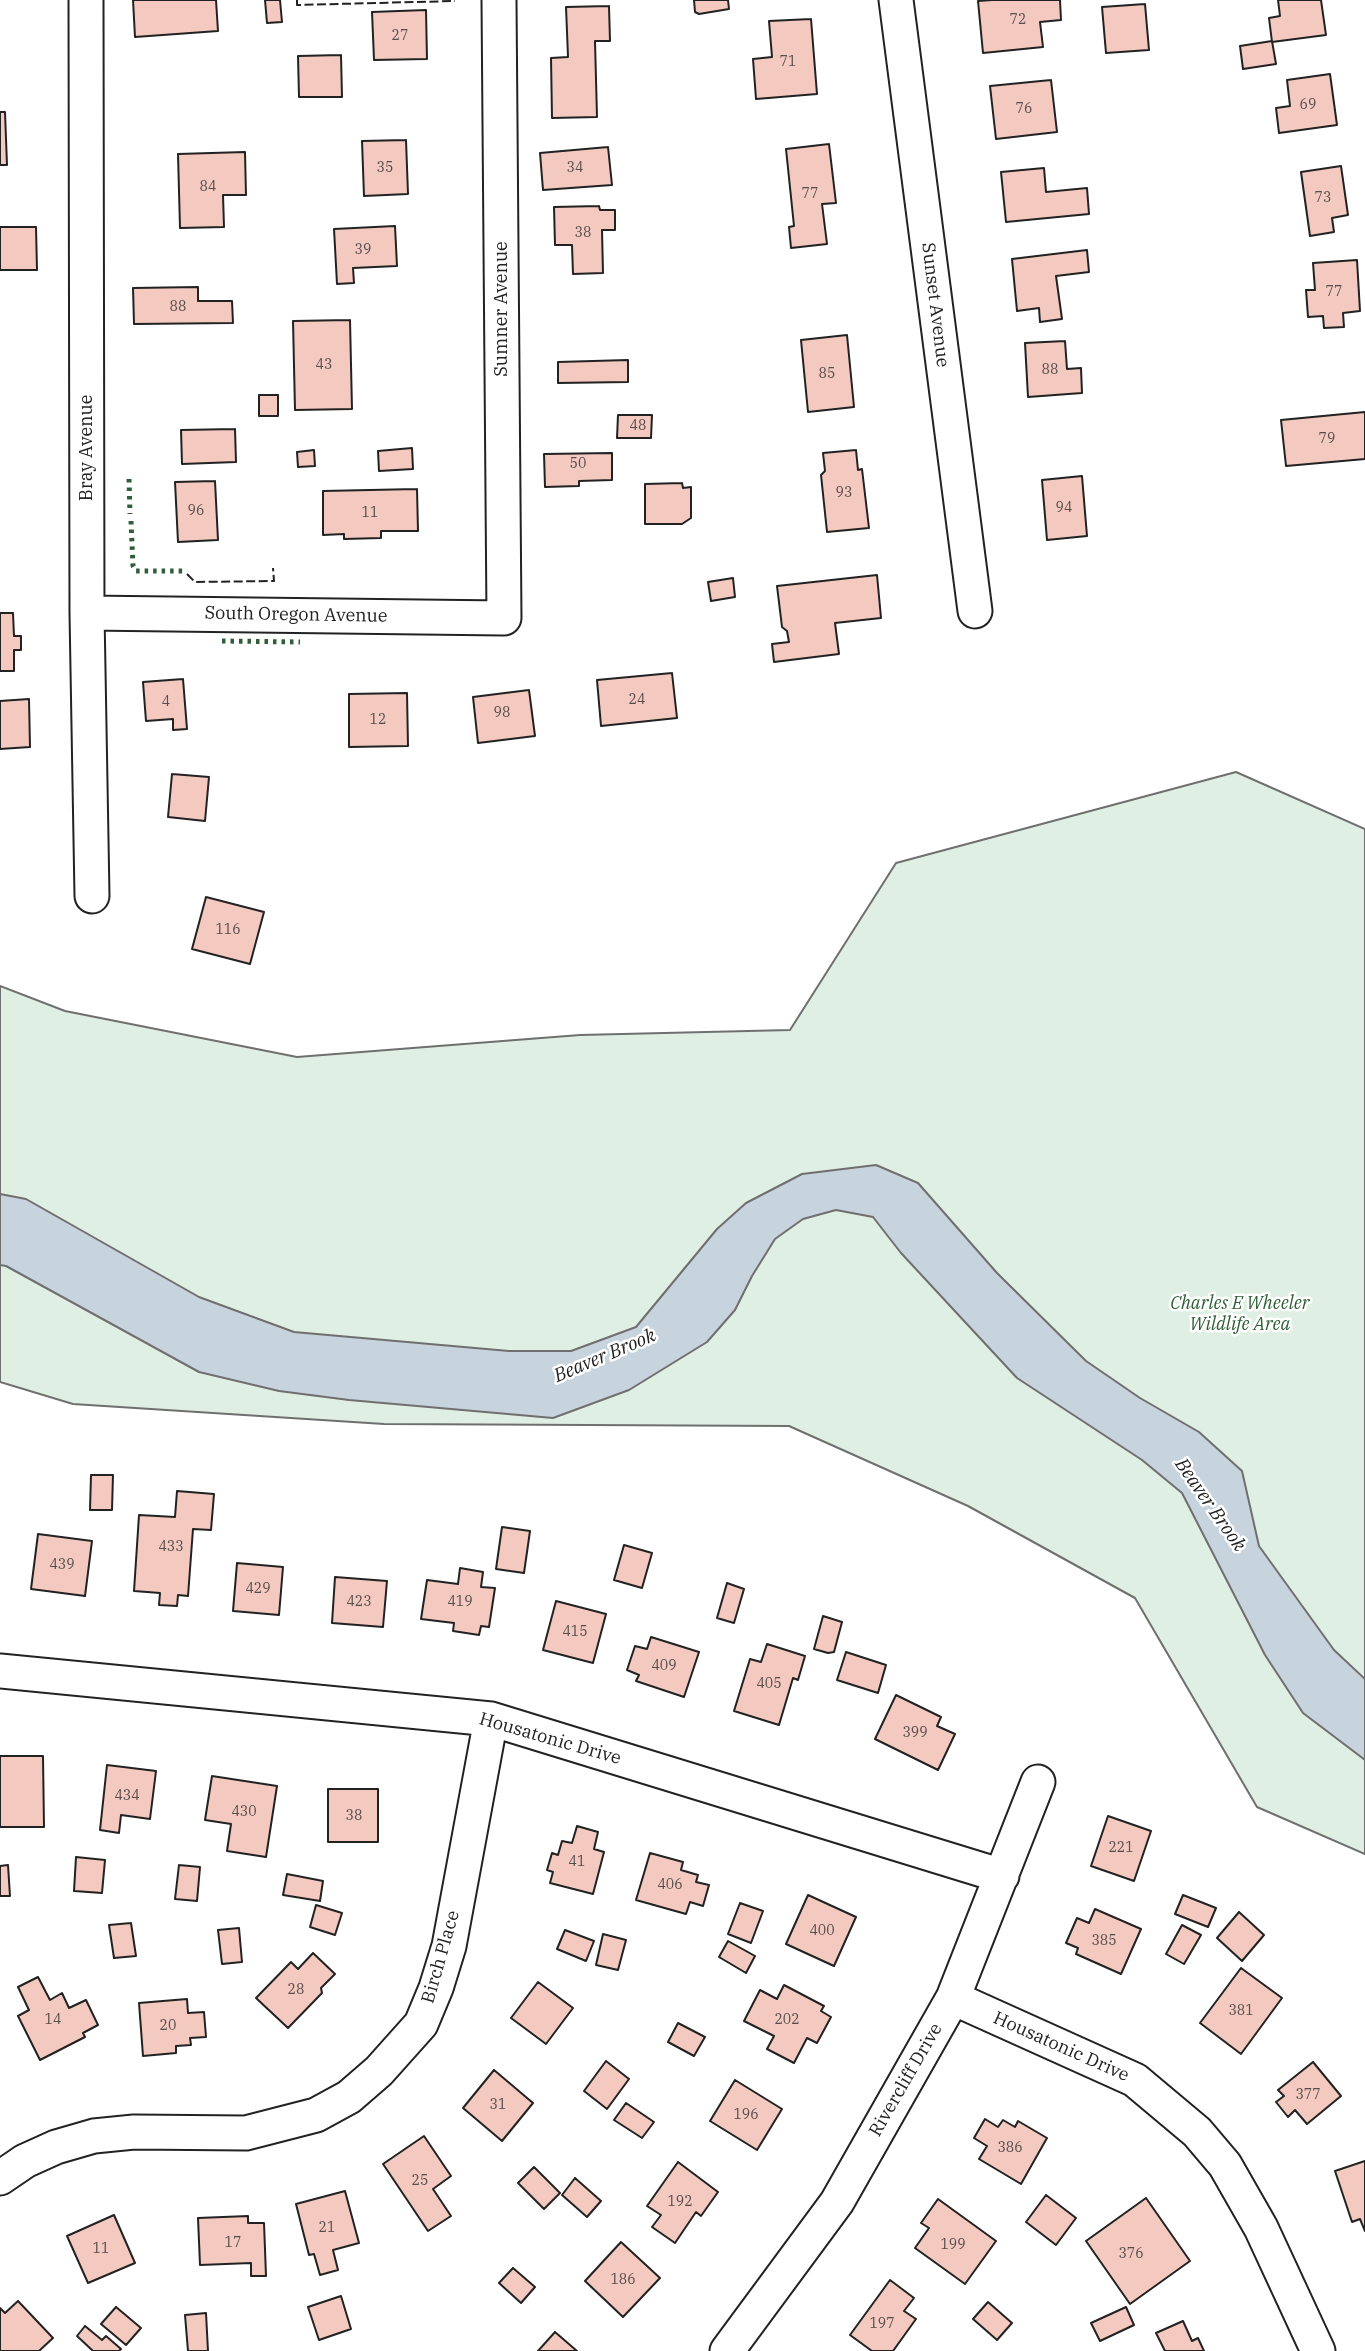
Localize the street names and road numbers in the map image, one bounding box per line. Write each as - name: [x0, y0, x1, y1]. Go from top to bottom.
- street label: Sumner Avenue: [491, 241, 513, 377]
- street label: Sunset Avenue: [917, 241, 953, 369]
- street label: Bray Avenue: [76, 395, 98, 501]
- street label: South Oregon Avenue: [204, 603, 388, 627]
- street label: Housatonic Drive: [477, 1708, 623, 1770]
- street label: Birch Place: [417, 1908, 465, 2006]
- street label: Housatonic Drive: [990, 2007, 1132, 2087]
- street label: Rivercliff Drive: [865, 2020, 947, 2140]

